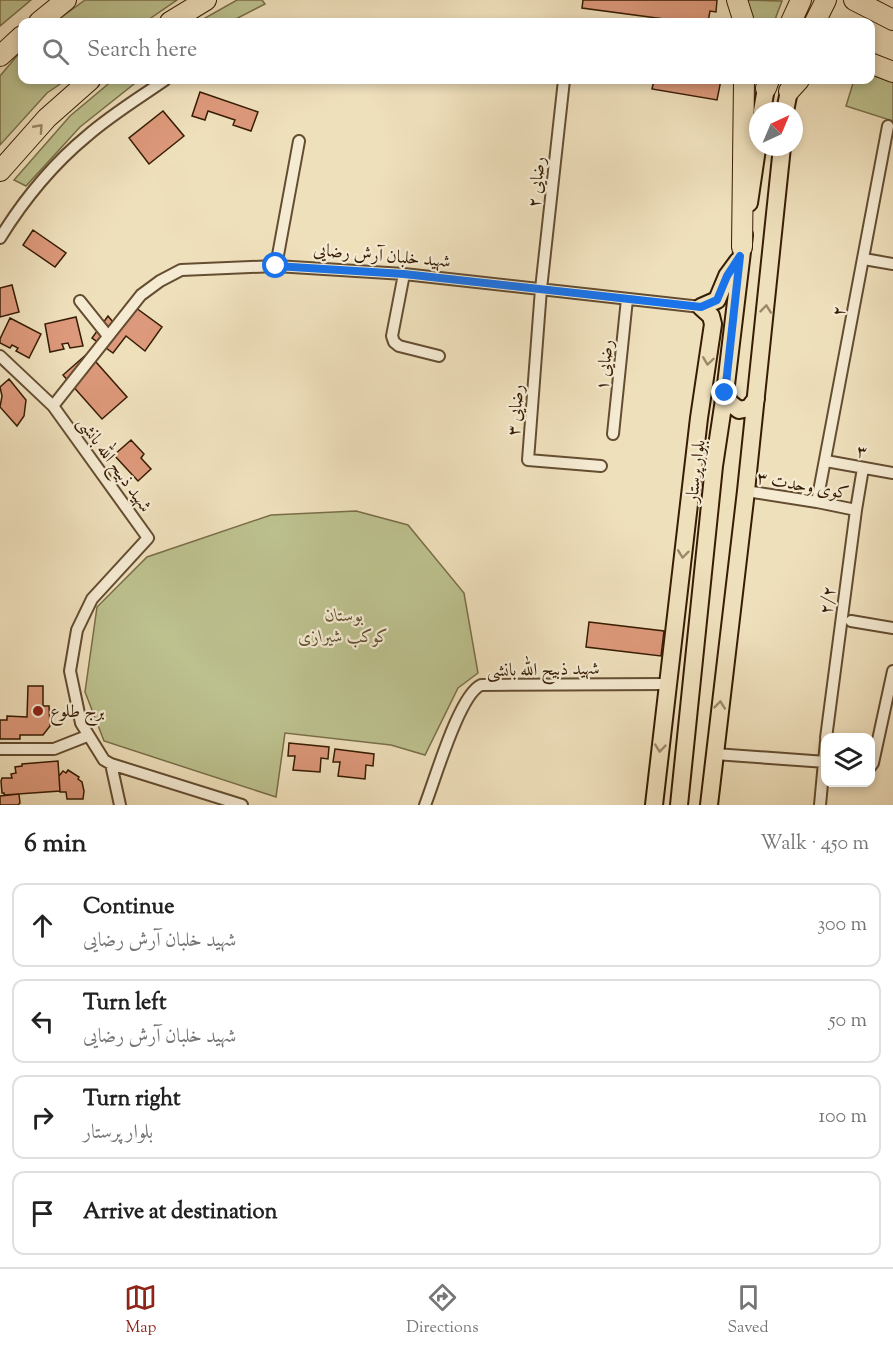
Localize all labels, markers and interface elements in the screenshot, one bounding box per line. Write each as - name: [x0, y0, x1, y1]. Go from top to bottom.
- search box: [18, 18, 875, 84]
- icon: search: [39, 35, 72, 68]
- text: Search here: [87, 35, 197, 67]
- north arrow: [749, 102, 803, 156]
- one-way arrow: [32, 124, 43, 134]
- street label: رضایی ۲: [522, 155, 554, 209]
- street label: شهید خلبان آرش رضایی: [312, 238, 452, 276]
- route start: [262, 252, 288, 278]
- one-way arrow: [759, 304, 772, 313]
- street label: ۲: [826, 304, 854, 319]
- street label: رضایی ۱: [590, 338, 622, 392]
- one-way arrow: [702, 356, 714, 365]
- route end: [711, 379, 737, 405]
- street label: رضایی ۳: [502, 383, 532, 437]
- street label: شهید ذبیح الله بانشی: [69, 410, 160, 519]
- street label: بلوار پرستار: [680, 438, 714, 506]
- street label: ۳: [854, 439, 869, 467]
- street label: کوی وحدت ۳: [754, 466, 851, 508]
- one-way arrow: [677, 549, 690, 559]
- street label: ۲/۲: [814, 584, 844, 616]
- park label: بوستان کوکب شیرازی: [298, 604, 390, 651]
- street label: شهید ذبیح الله بانشی: [486, 654, 600, 686]
- place label: برج طلوع: [50, 700, 105, 727]
- one-way arrow: [714, 701, 726, 710]
- marker: برج طلوع: [31, 704, 45, 718]
- map controls: [821, 733, 875, 787]
- button: layers: [821, 733, 875, 787]
- one-way arrow: [655, 743, 667, 752]
- text: 6 min: [24, 826, 87, 863]
- text: Walk · 450 m: [760, 830, 869, 859]
- text: Continue: [83, 892, 174, 924]
- icon: ahead: [26, 909, 59, 942]
- text: 300 m: [817, 911, 867, 940]
- text: شهید خلبان آرش رضایی: [83, 927, 236, 956]
- text: Turn left: [83, 988, 166, 1020]
- icon: left: [26, 1005, 59, 1038]
- text: 50 m: [829, 1007, 867, 1036]
- text: شهید خلبان آرش رضایی: [83, 1023, 236, 1052]
- text: Turn right: [83, 1084, 180, 1116]
- icon: right: [26, 1101, 59, 1134]
- text: 100 m: [818, 1103, 867, 1132]
- text: بلوار پرستار: [83, 1119, 153, 1148]
- icon: arrive: [26, 1197, 59, 1230]
- text: Arrive at destination: [83, 1197, 278, 1229]
- tab: Map: [124, 1281, 157, 1340]
- tab: Directions: [406, 1281, 479, 1340]
- tab: Saved: [727, 1281, 769, 1340]

